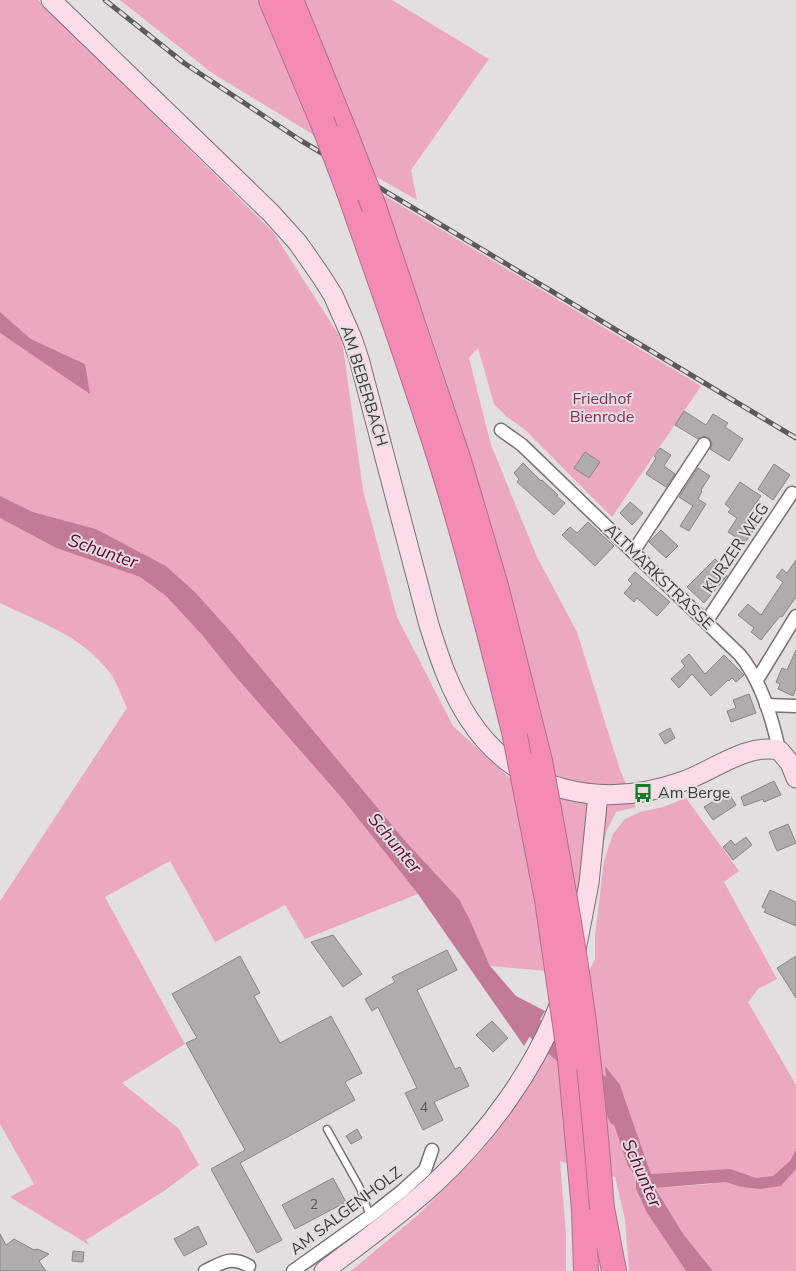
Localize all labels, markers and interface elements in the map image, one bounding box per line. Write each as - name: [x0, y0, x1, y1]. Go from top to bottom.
- street label: AM BEBERBACH: [335, 323, 393, 449]
- park label: Friedhof Bienrode: [570, 388, 634, 428]
- street label: KURZER WEG: [698, 499, 774, 597]
- street label: ALTMARKSTRASSE: [600, 519, 718, 635]
- water label: Schunter: [65, 528, 142, 574]
- bus stop icon: Am Berge: [632, 782, 654, 804]
- place label: Am Berge: [658, 782, 730, 804]
- water label: Schunter: [363, 808, 428, 879]
- house number: 4: [420, 1098, 428, 1117]
- water label: Schunter: [616, 1135, 668, 1211]
- street label: AM SALGENHOLZ: [286, 1161, 407, 1260]
- house number: 2: [310, 1195, 318, 1214]

